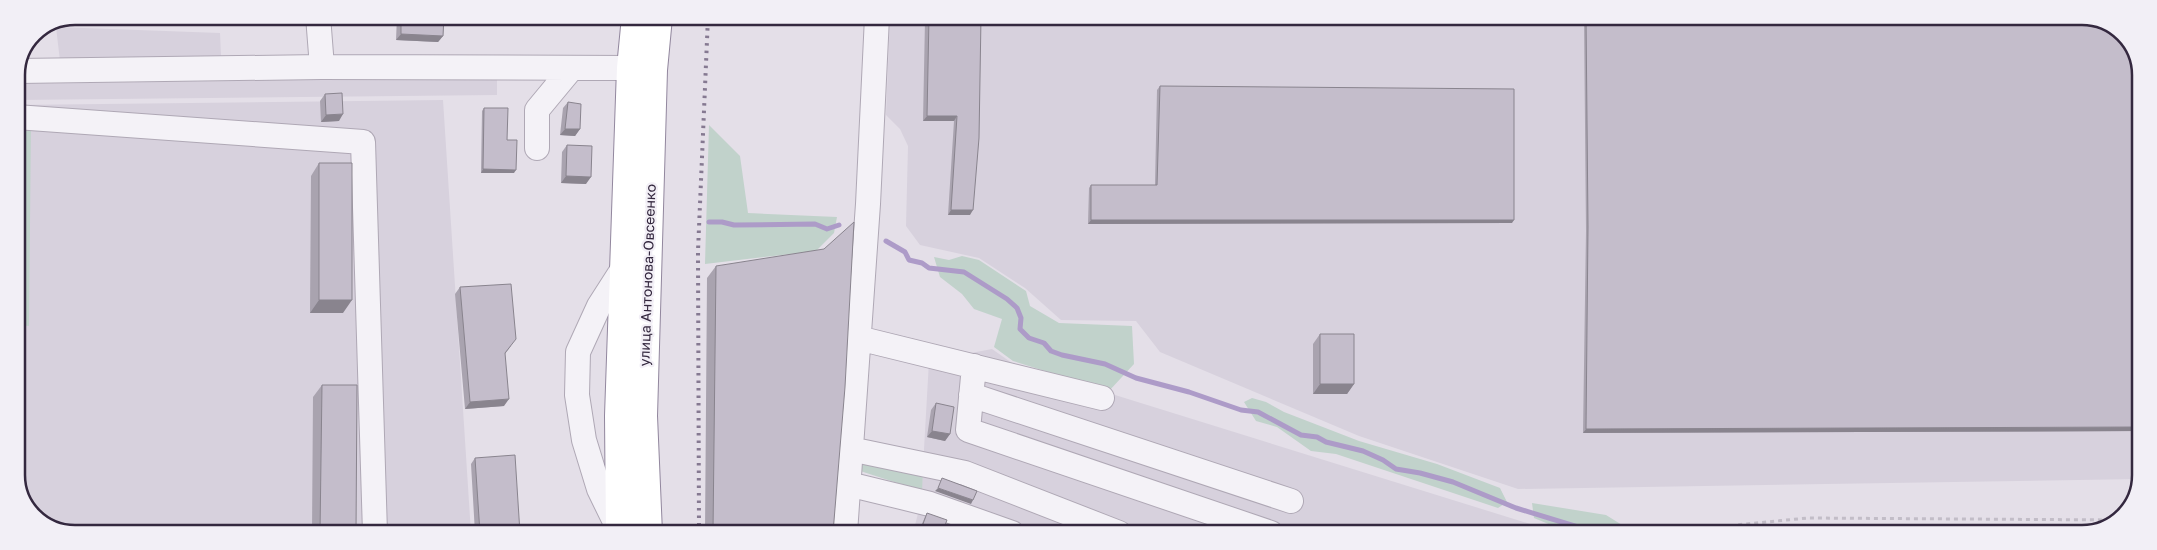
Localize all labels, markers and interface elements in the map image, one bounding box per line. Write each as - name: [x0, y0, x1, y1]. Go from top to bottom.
- street label: улица Антонова-Овсеенко: [635, 184, 659, 366]

